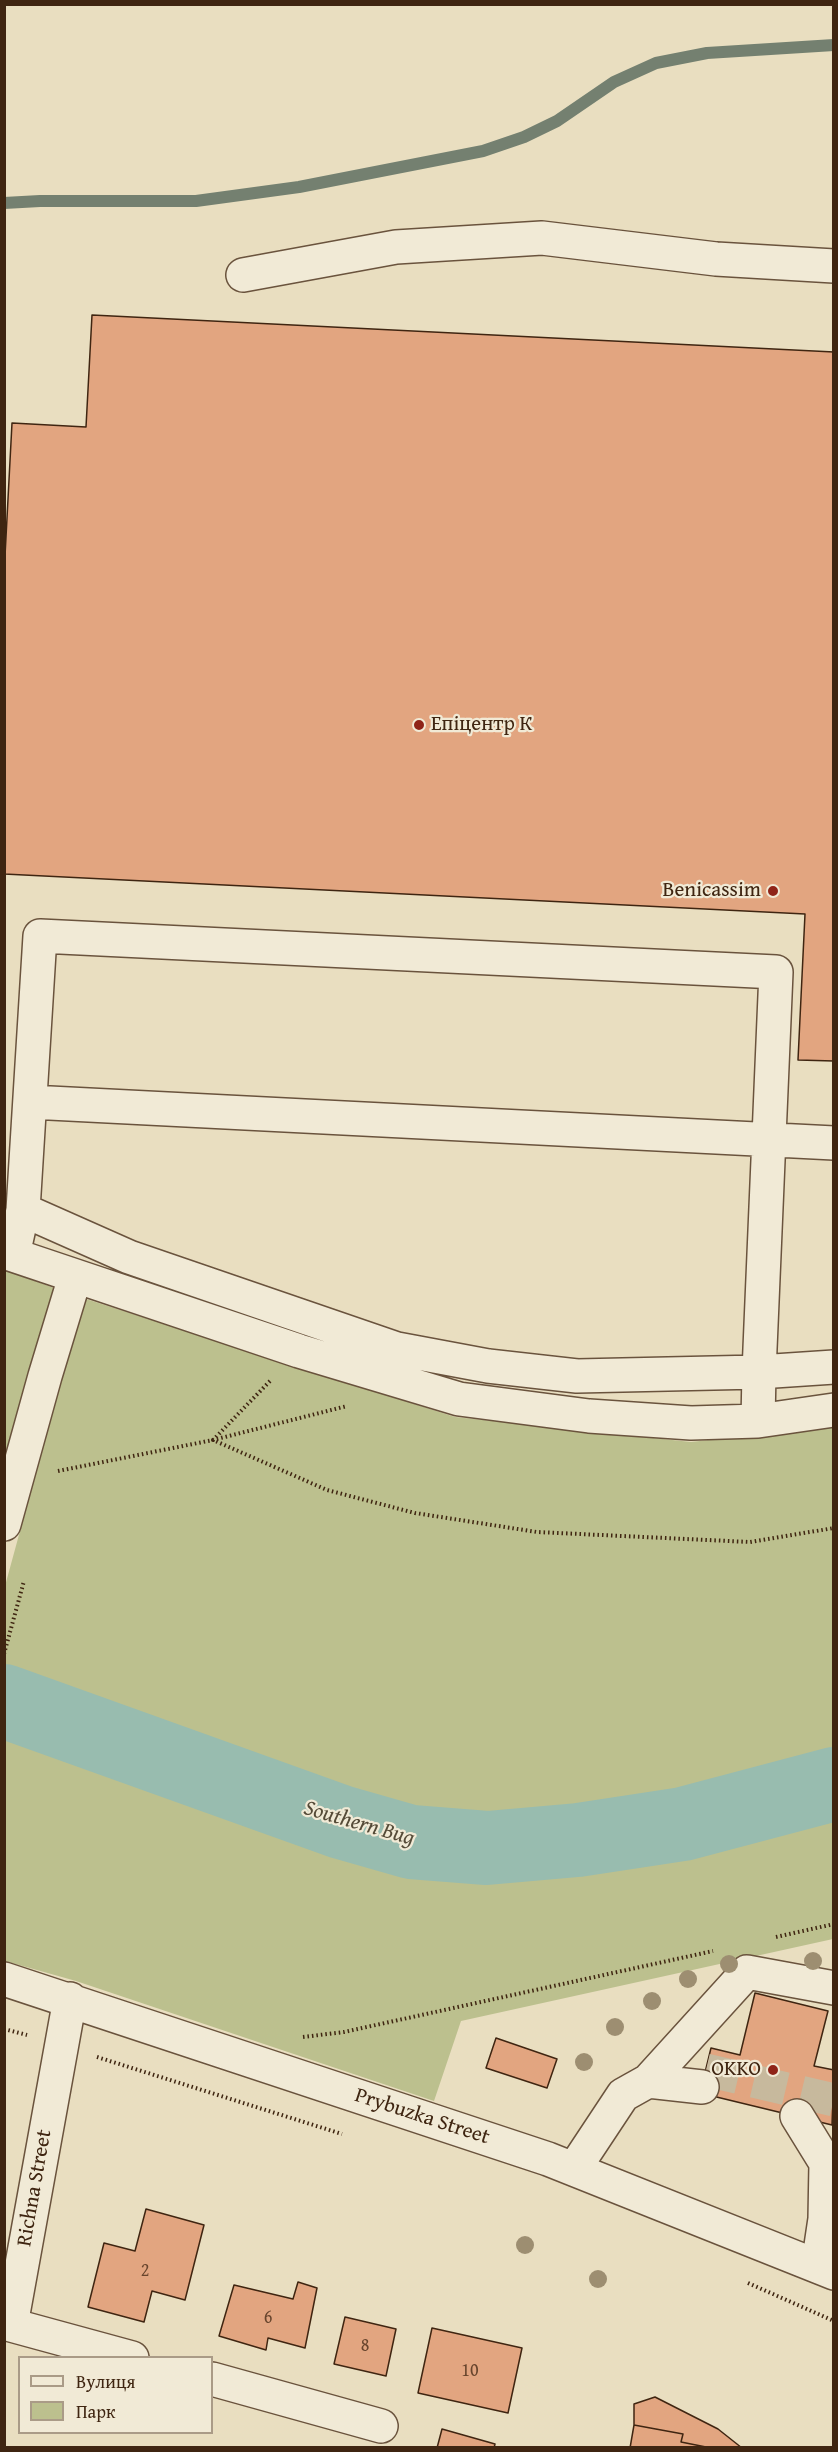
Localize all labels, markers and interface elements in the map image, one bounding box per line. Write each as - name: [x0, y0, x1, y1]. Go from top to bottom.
- place label: Епіцентр К: [431, 712, 532, 738]
- marker: Епіцентр К: [412, 718, 426, 732]
- place label: Benicassim: [663, 878, 761, 904]
- marker: Benicassim: [766, 884, 780, 898]
- water label: Southern Bug: [301, 1796, 417, 1852]
- place label: OKKO: [711, 2057, 761, 2083]
- marker: OKKO: [766, 2063, 780, 2077]
- street label: Prybuzka Street: [351, 2083, 493, 2151]
- street label: Richna Street: [12, 2128, 58, 2248]
- house number: 2: [141, 2260, 149, 2282]
- house number: 6: [264, 2307, 272, 2329]
- house number: 8: [361, 2335, 369, 2357]
- legend: [18, 2356, 213, 2434]
- house number: 10: [461, 2360, 479, 2382]
- text: Вулиця: [76, 2368, 135, 2395]
- text: Парк: [76, 2398, 115, 2425]

